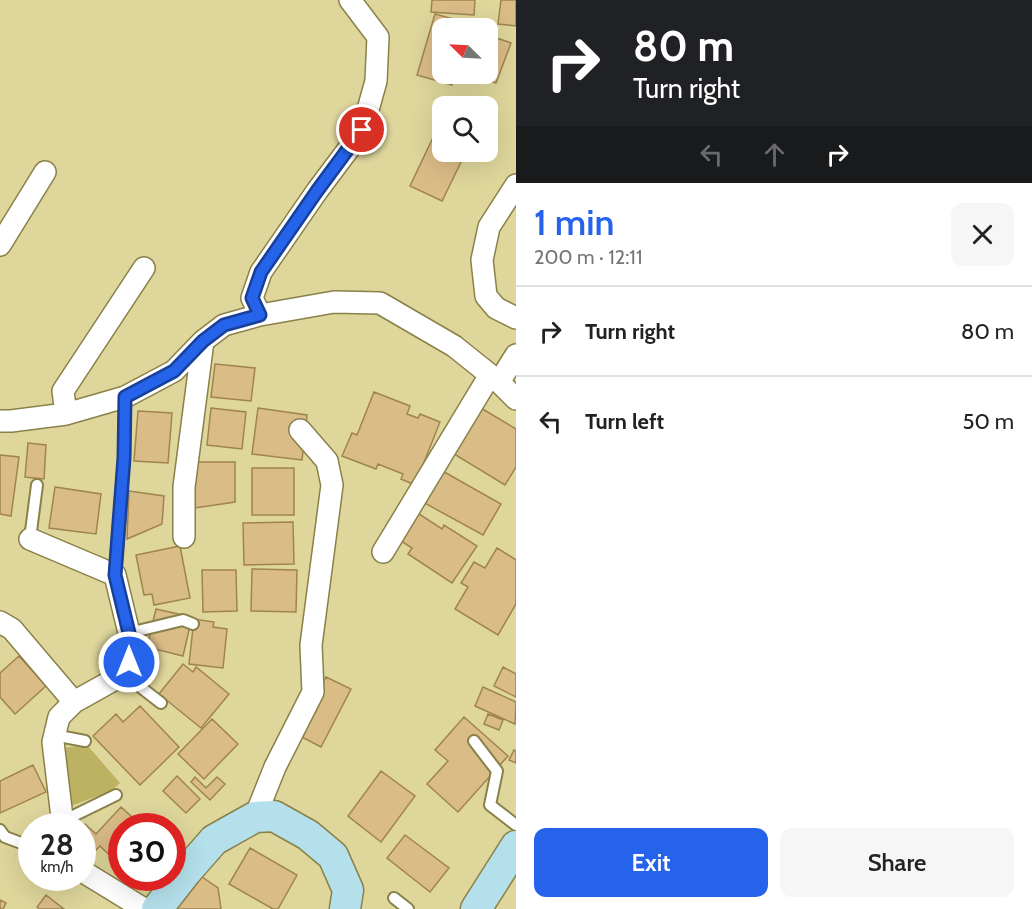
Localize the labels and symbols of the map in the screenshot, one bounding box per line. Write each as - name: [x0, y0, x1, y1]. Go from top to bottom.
- north arrow: [432, 18, 498, 84]
- pin: [336, 104, 387, 155]
- position arrow: [97, 630, 161, 694]
- speed limit sign: 30: [108, 813, 186, 891]

